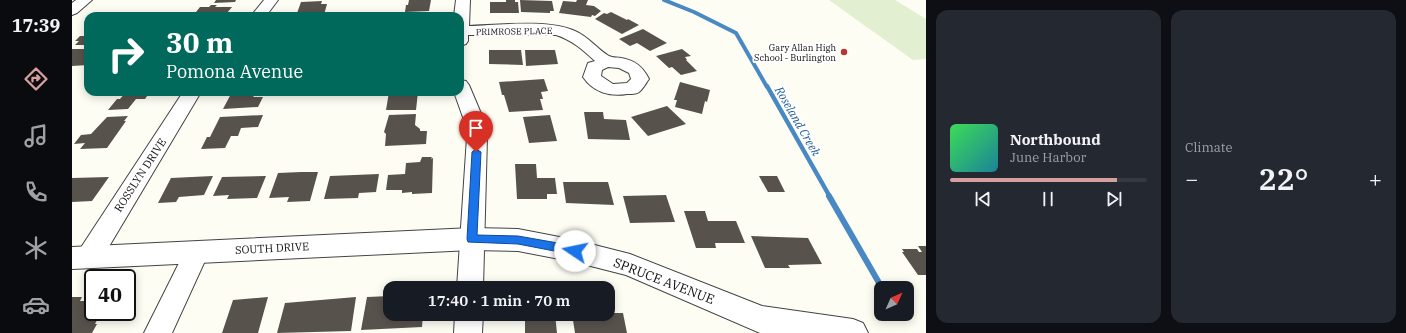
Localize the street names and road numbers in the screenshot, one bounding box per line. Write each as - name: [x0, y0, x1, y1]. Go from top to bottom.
- street label: PRIMROSE PLACE: [476, 25, 553, 37]
- street label: ROSSLYN DRIVE: [111, 135, 169, 215]
- street label: SOUTH DRIVE: [235, 239, 309, 257]
- street label: SPRUCE AVENUE: [611, 254, 717, 308]

